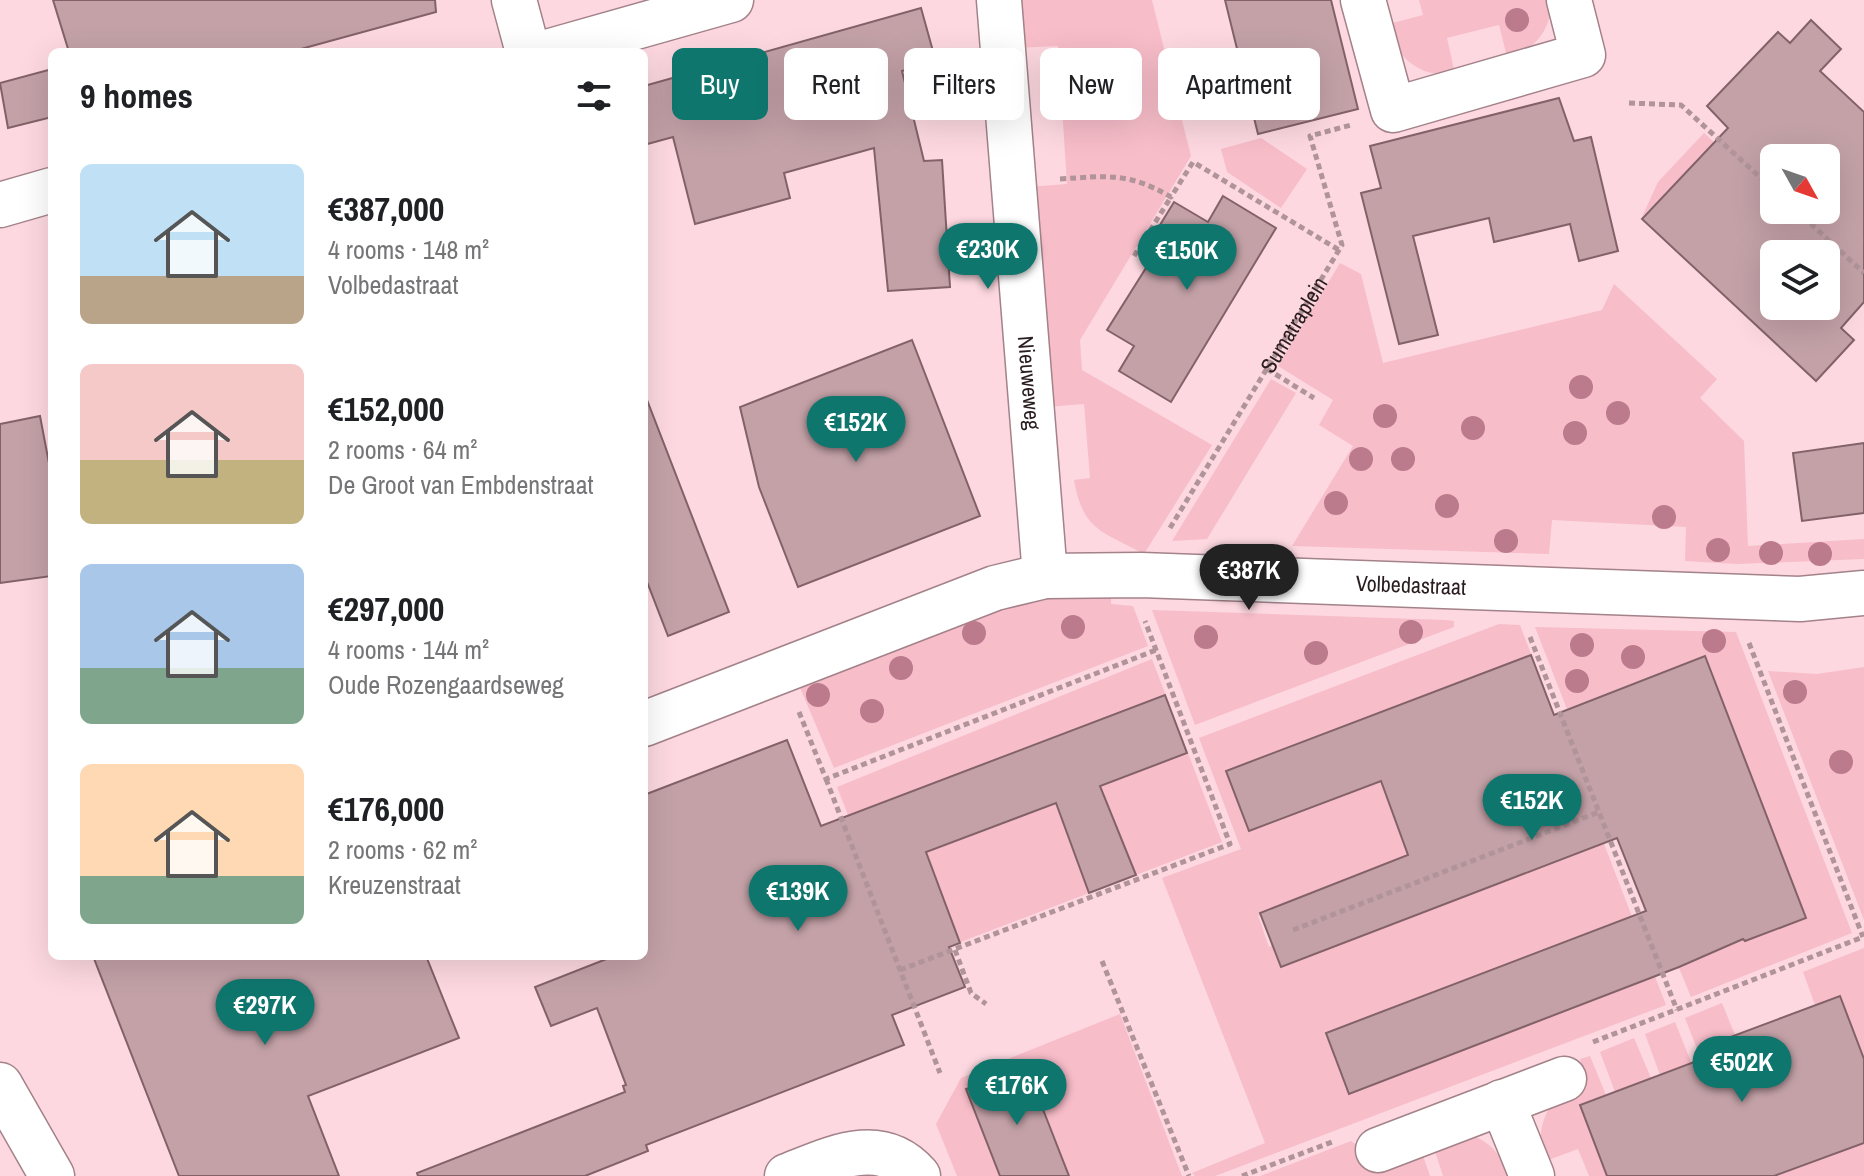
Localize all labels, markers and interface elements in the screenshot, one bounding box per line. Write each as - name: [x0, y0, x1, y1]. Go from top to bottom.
- chip: Buy: [672, 48, 768, 120]
- chip: Rent: [784, 48, 888, 120]
- chip: Filters: [904, 48, 1024, 120]
- chip: New: [1040, 48, 1142, 120]
- chip: Apartment: [1158, 48, 1320, 120]
- text: 9 homes: [80, 73, 193, 119]
- icon: filters: [572, 74, 616, 118]
- north arrow: [1760, 144, 1840, 224]
- map controls: [1760, 144, 1840, 320]
- text: €387,000: [328, 186, 444, 232]
- icon: home: [144, 196, 240, 292]
- pin: €230K: [932, 223, 1044, 291]
- pin: €150K: [1131, 224, 1243, 292]
- text: €230K: [957, 231, 1019, 266]
- text: 4 rooms · 148 m²: [328, 232, 489, 267]
- text: €150K: [1156, 232, 1218, 267]
- button: layers: [1760, 240, 1840, 320]
- text: Volbedastraat: [328, 267, 458, 302]
- street label: Sumatraplein: [1253, 271, 1334, 378]
- street label: Nieuweweg: [1011, 335, 1048, 431]
- text: €152,000: [328, 386, 444, 432]
- icon: home: [144, 396, 240, 492]
- pin: €152K: [800, 396, 912, 464]
- text: €152K: [825, 404, 887, 439]
- text: 2 rooms · 64 m²: [328, 432, 477, 467]
- text: De Groot van Embdenstraat: [328, 467, 593, 502]
- pin: €387K: [1193, 544, 1305, 612]
- text: €387K: [1218, 552, 1280, 587]
- street label: Volbedastraat: [1355, 568, 1467, 602]
- text: €297,000: [328, 586, 444, 632]
- icon: home: [144, 596, 240, 692]
- text: 4 rooms · 144 m²: [328, 632, 489, 667]
- text: Oude Rozengaardseweg: [328, 667, 564, 702]
- pin: €152K: [1476, 774, 1588, 842]
- text: €152K: [1501, 782, 1563, 817]
- text: €176,000: [328, 786, 444, 832]
- icon: home: [144, 796, 240, 892]
- text: 2 rooms · 62 m²: [328, 832, 477, 867]
- pin: €139K: [742, 865, 854, 933]
- text: Kreuzenstraat: [328, 867, 461, 902]
- text: €139K: [767, 873, 829, 908]
- pin: €297K: [209, 979, 321, 1047]
- text: €297K: [234, 987, 296, 1022]
- pin: €502K: [1686, 1036, 1798, 1104]
- text: €502K: [1711, 1044, 1773, 1079]
- pin: €176K: [961, 1059, 1073, 1127]
- text: €176K: [986, 1067, 1048, 1102]

